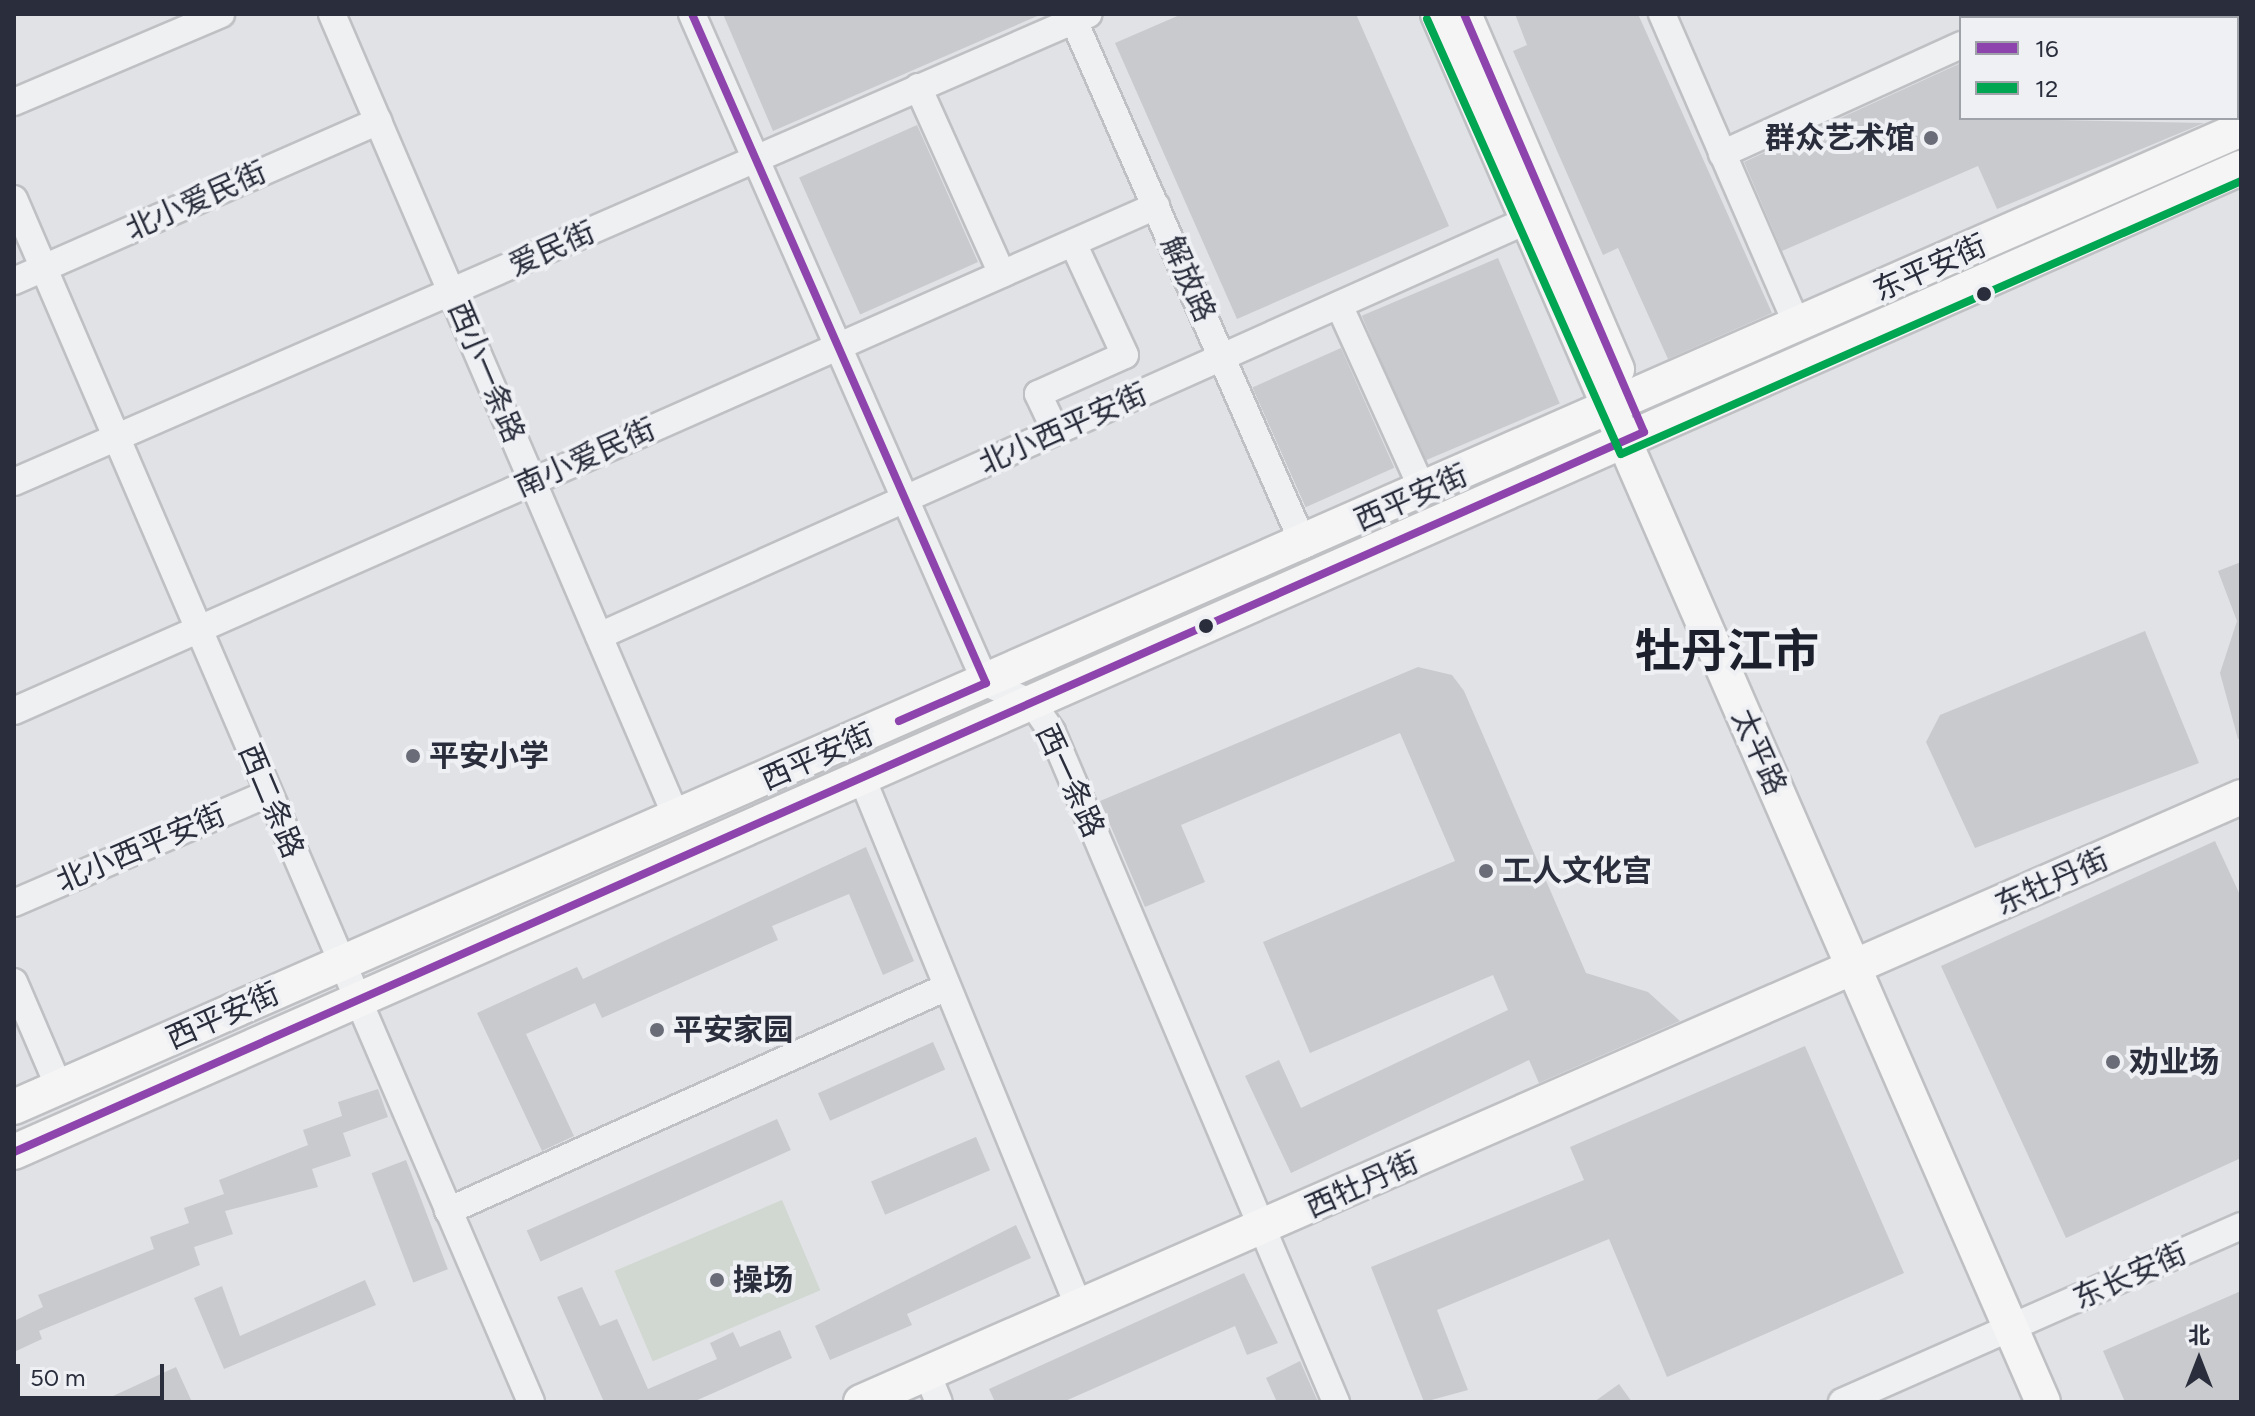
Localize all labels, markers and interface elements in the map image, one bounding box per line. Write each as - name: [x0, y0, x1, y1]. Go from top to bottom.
- legend: [1959, 16, 2239, 120]
- text: 16: [2035, 34, 2059, 63]
- text: 12: [2035, 74, 2058, 103]
- place label: 群众艺术馆: [1765, 120, 1915, 156]
- marker: 群众艺术馆: [1922, 129, 1940, 147]
- street label: 北小爱民街: [120, 154, 272, 248]
- street label: 爱民街: [504, 214, 600, 284]
- street label: 东平安街: [1868, 227, 1992, 309]
- street label: 解放路: [1153, 231, 1223, 327]
- unlabelled marker: [1976, 286, 1992, 302]
- street label: 西小一条路: [440, 296, 532, 448]
- street label: 北小西平安街: [973, 376, 1153, 482]
- street label: 南小爱民街: [509, 411, 661, 505]
- street label: 西平安街: [1349, 457, 1473, 539]
- unlabelled marker: [1198, 618, 1214, 634]
- district label: 牡丹江市: [1635, 623, 1819, 679]
- street label: 太平路: [1724, 704, 1794, 800]
- street label: 西平安街: [755, 716, 879, 798]
- street label: 西一条路: [1028, 719, 1112, 843]
- place label: 平安小学: [429, 738, 549, 774]
- street label: 西二条路: [231, 739, 311, 863]
- marker: 平安小学: [404, 747, 422, 765]
- street label: 北小西平安街: [51, 796, 231, 900]
- street label: 东牡丹街: [1990, 841, 2114, 923]
- place label: 工人文化宫: [1502, 853, 1652, 889]
- marker: 工人文化宫: [1477, 862, 1495, 880]
- street label: 西平安街: [161, 975, 285, 1057]
- place label: 平安家园: [673, 1012, 793, 1048]
- marker: 平安家园: [648, 1021, 666, 1039]
- place label: 劝业场: [2129, 1044, 2219, 1080]
- marker: 劝业场: [2104, 1053, 2122, 1071]
- street label: 西牡丹街: [1300, 1144, 1424, 1226]
- street label: 东长安街: [2068, 1235, 2192, 1317]
- place label: 操场: [733, 1262, 793, 1298]
- marker: 操场: [708, 1271, 726, 1289]
- north arrow: [2159, 1320, 2239, 1400]
- text: 北: [2188, 1322, 2210, 1349]
- scale bar: [20, 1348, 168, 1398]
- text: 50 m: [30, 1363, 86, 1392]

